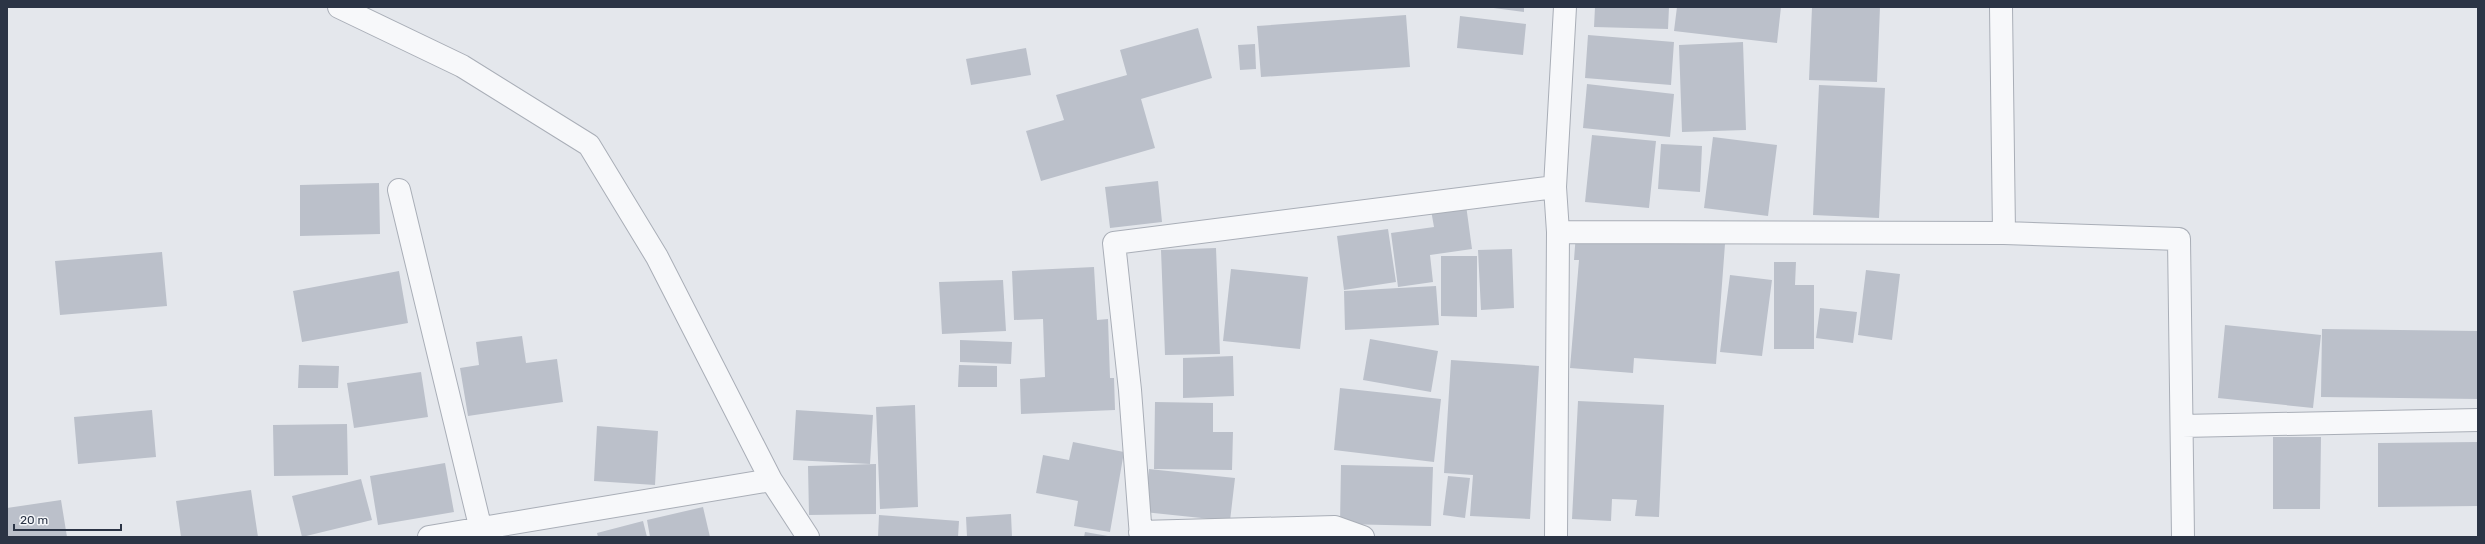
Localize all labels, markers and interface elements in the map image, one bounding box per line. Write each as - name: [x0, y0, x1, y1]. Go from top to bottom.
- scale bar: [14, 506, 121, 532]
- text: 20 m: [20, 513, 48, 527]

